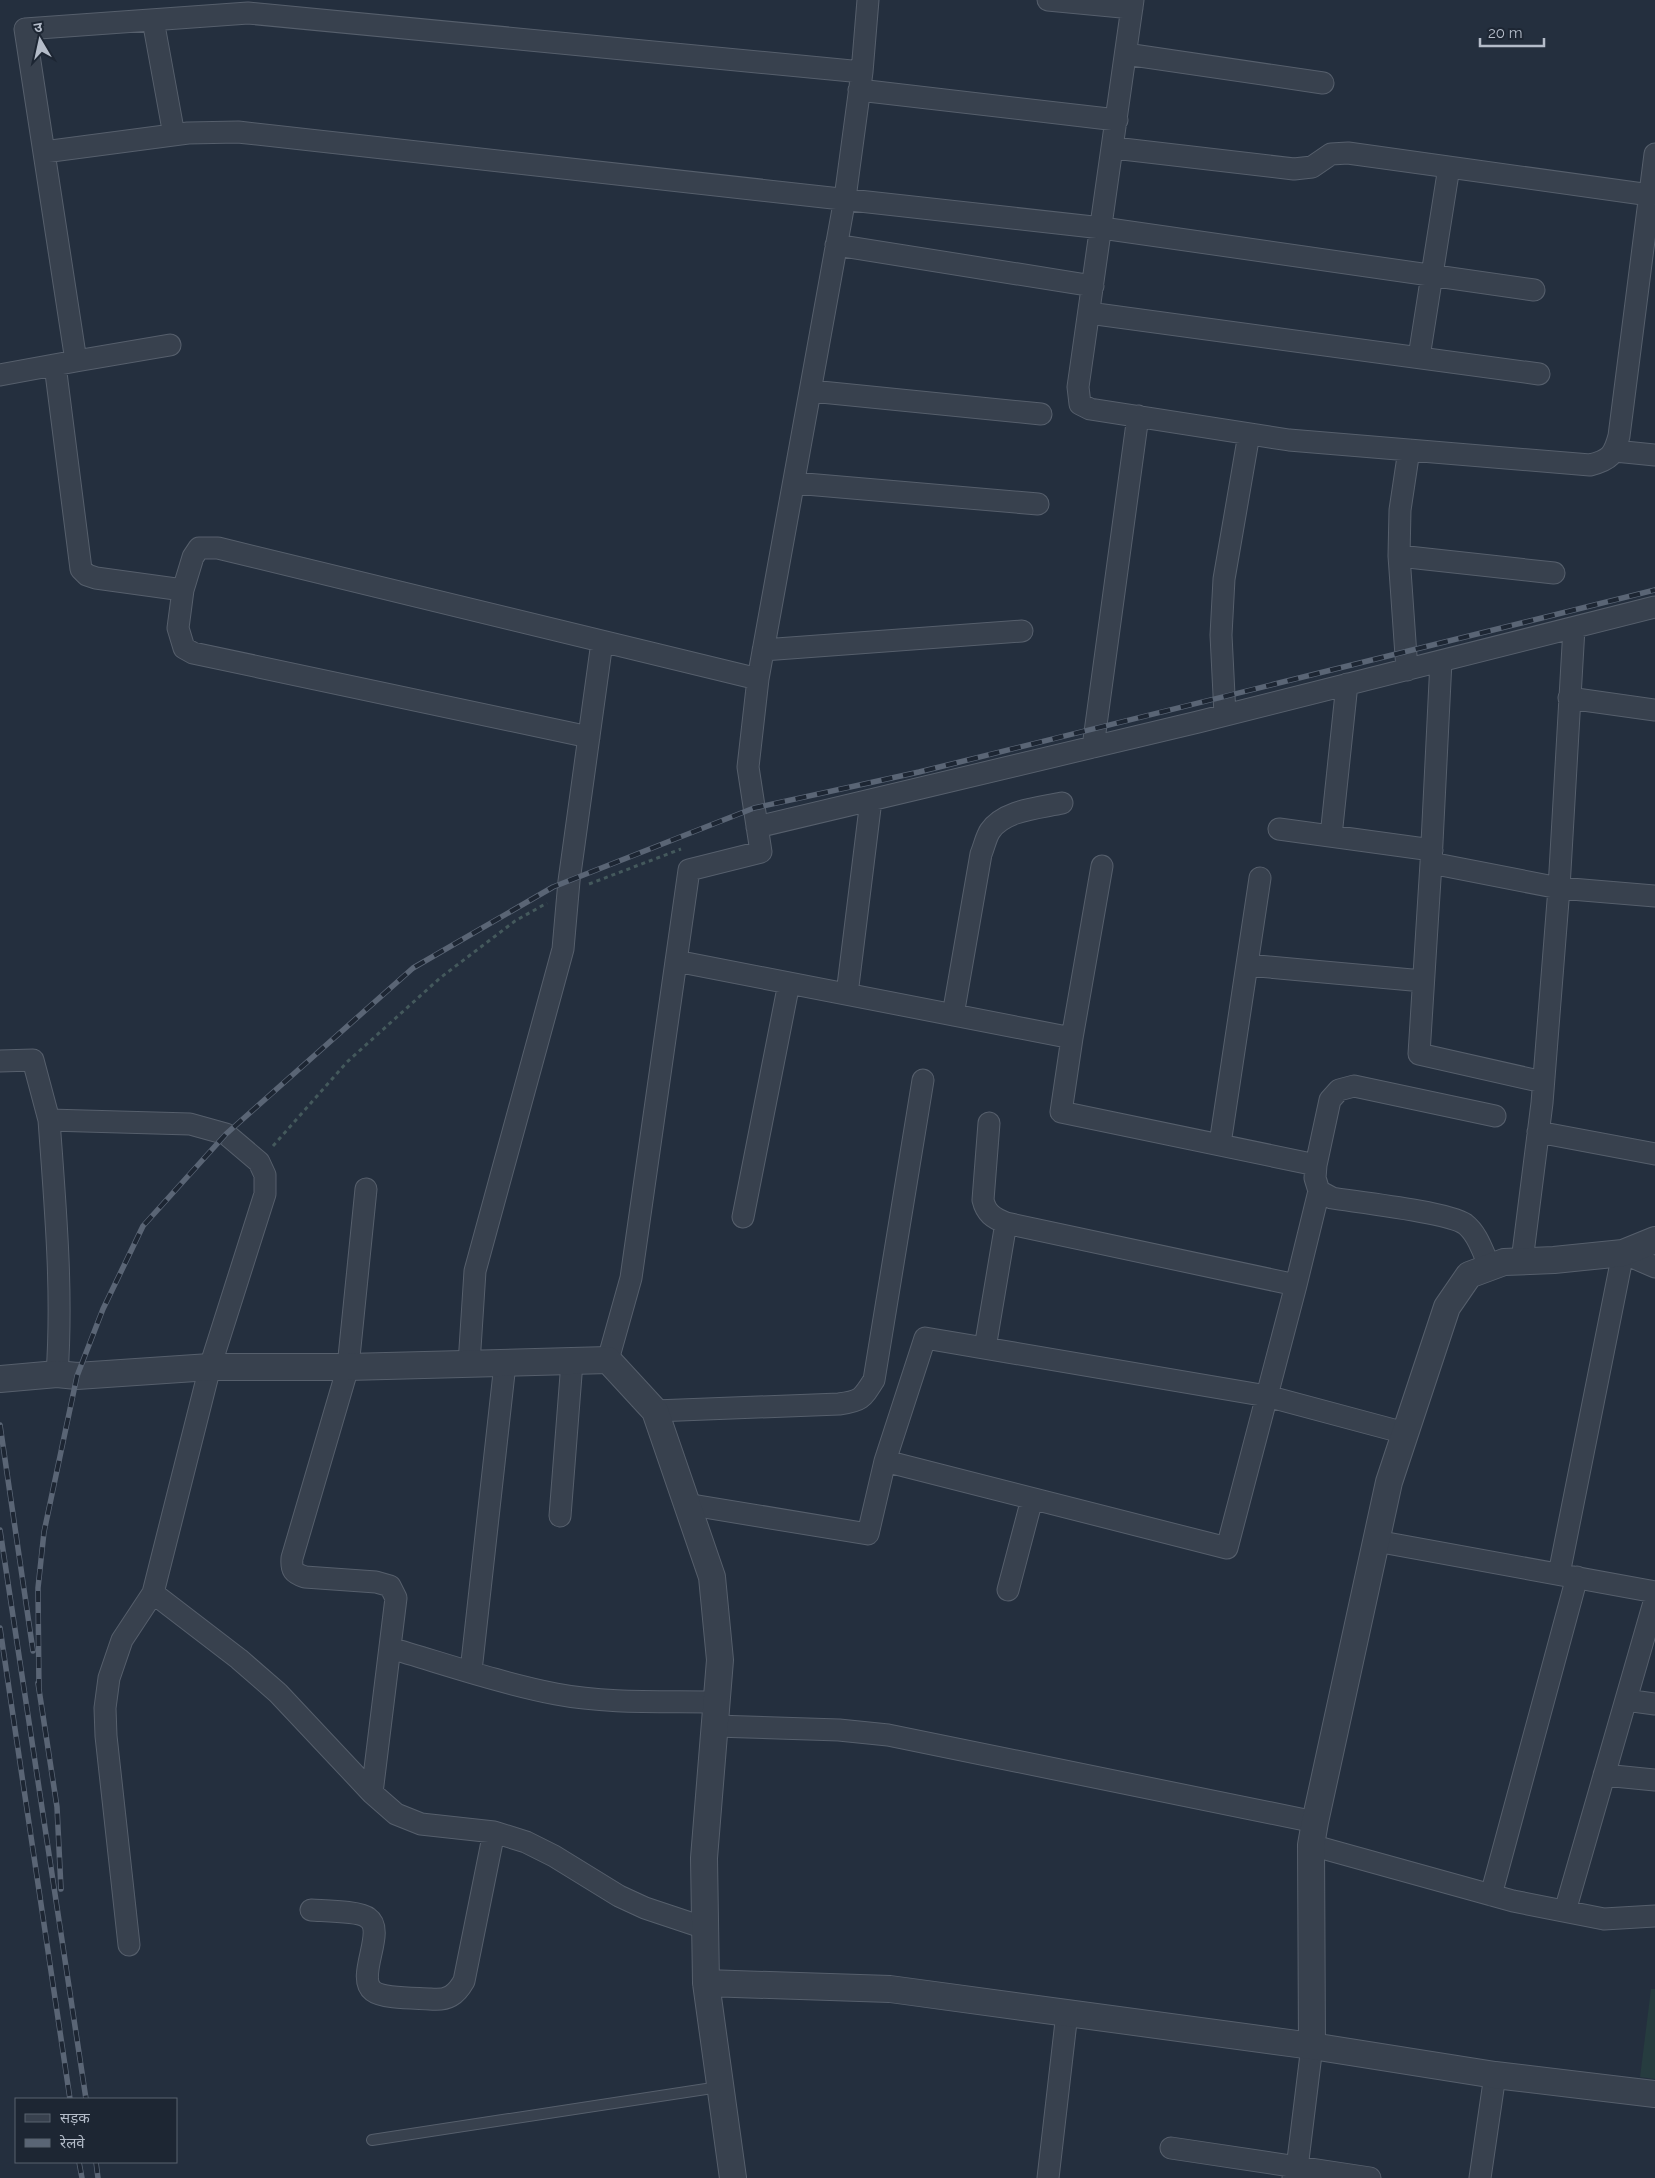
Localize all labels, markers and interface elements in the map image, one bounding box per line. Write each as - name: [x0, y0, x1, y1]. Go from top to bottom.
- north arrow: [15, 15, 65, 65]
- scale bar: [1480, 15, 1544, 47]
- text: उ: [33, 18, 44, 36]
- text: 20 m: [1488, 24, 1523, 42]
- legend: [15, 2098, 178, 2163]
- text: सड़क: [60, 2109, 90, 2127]
- text: रेलवे: [59, 2134, 85, 2152]

